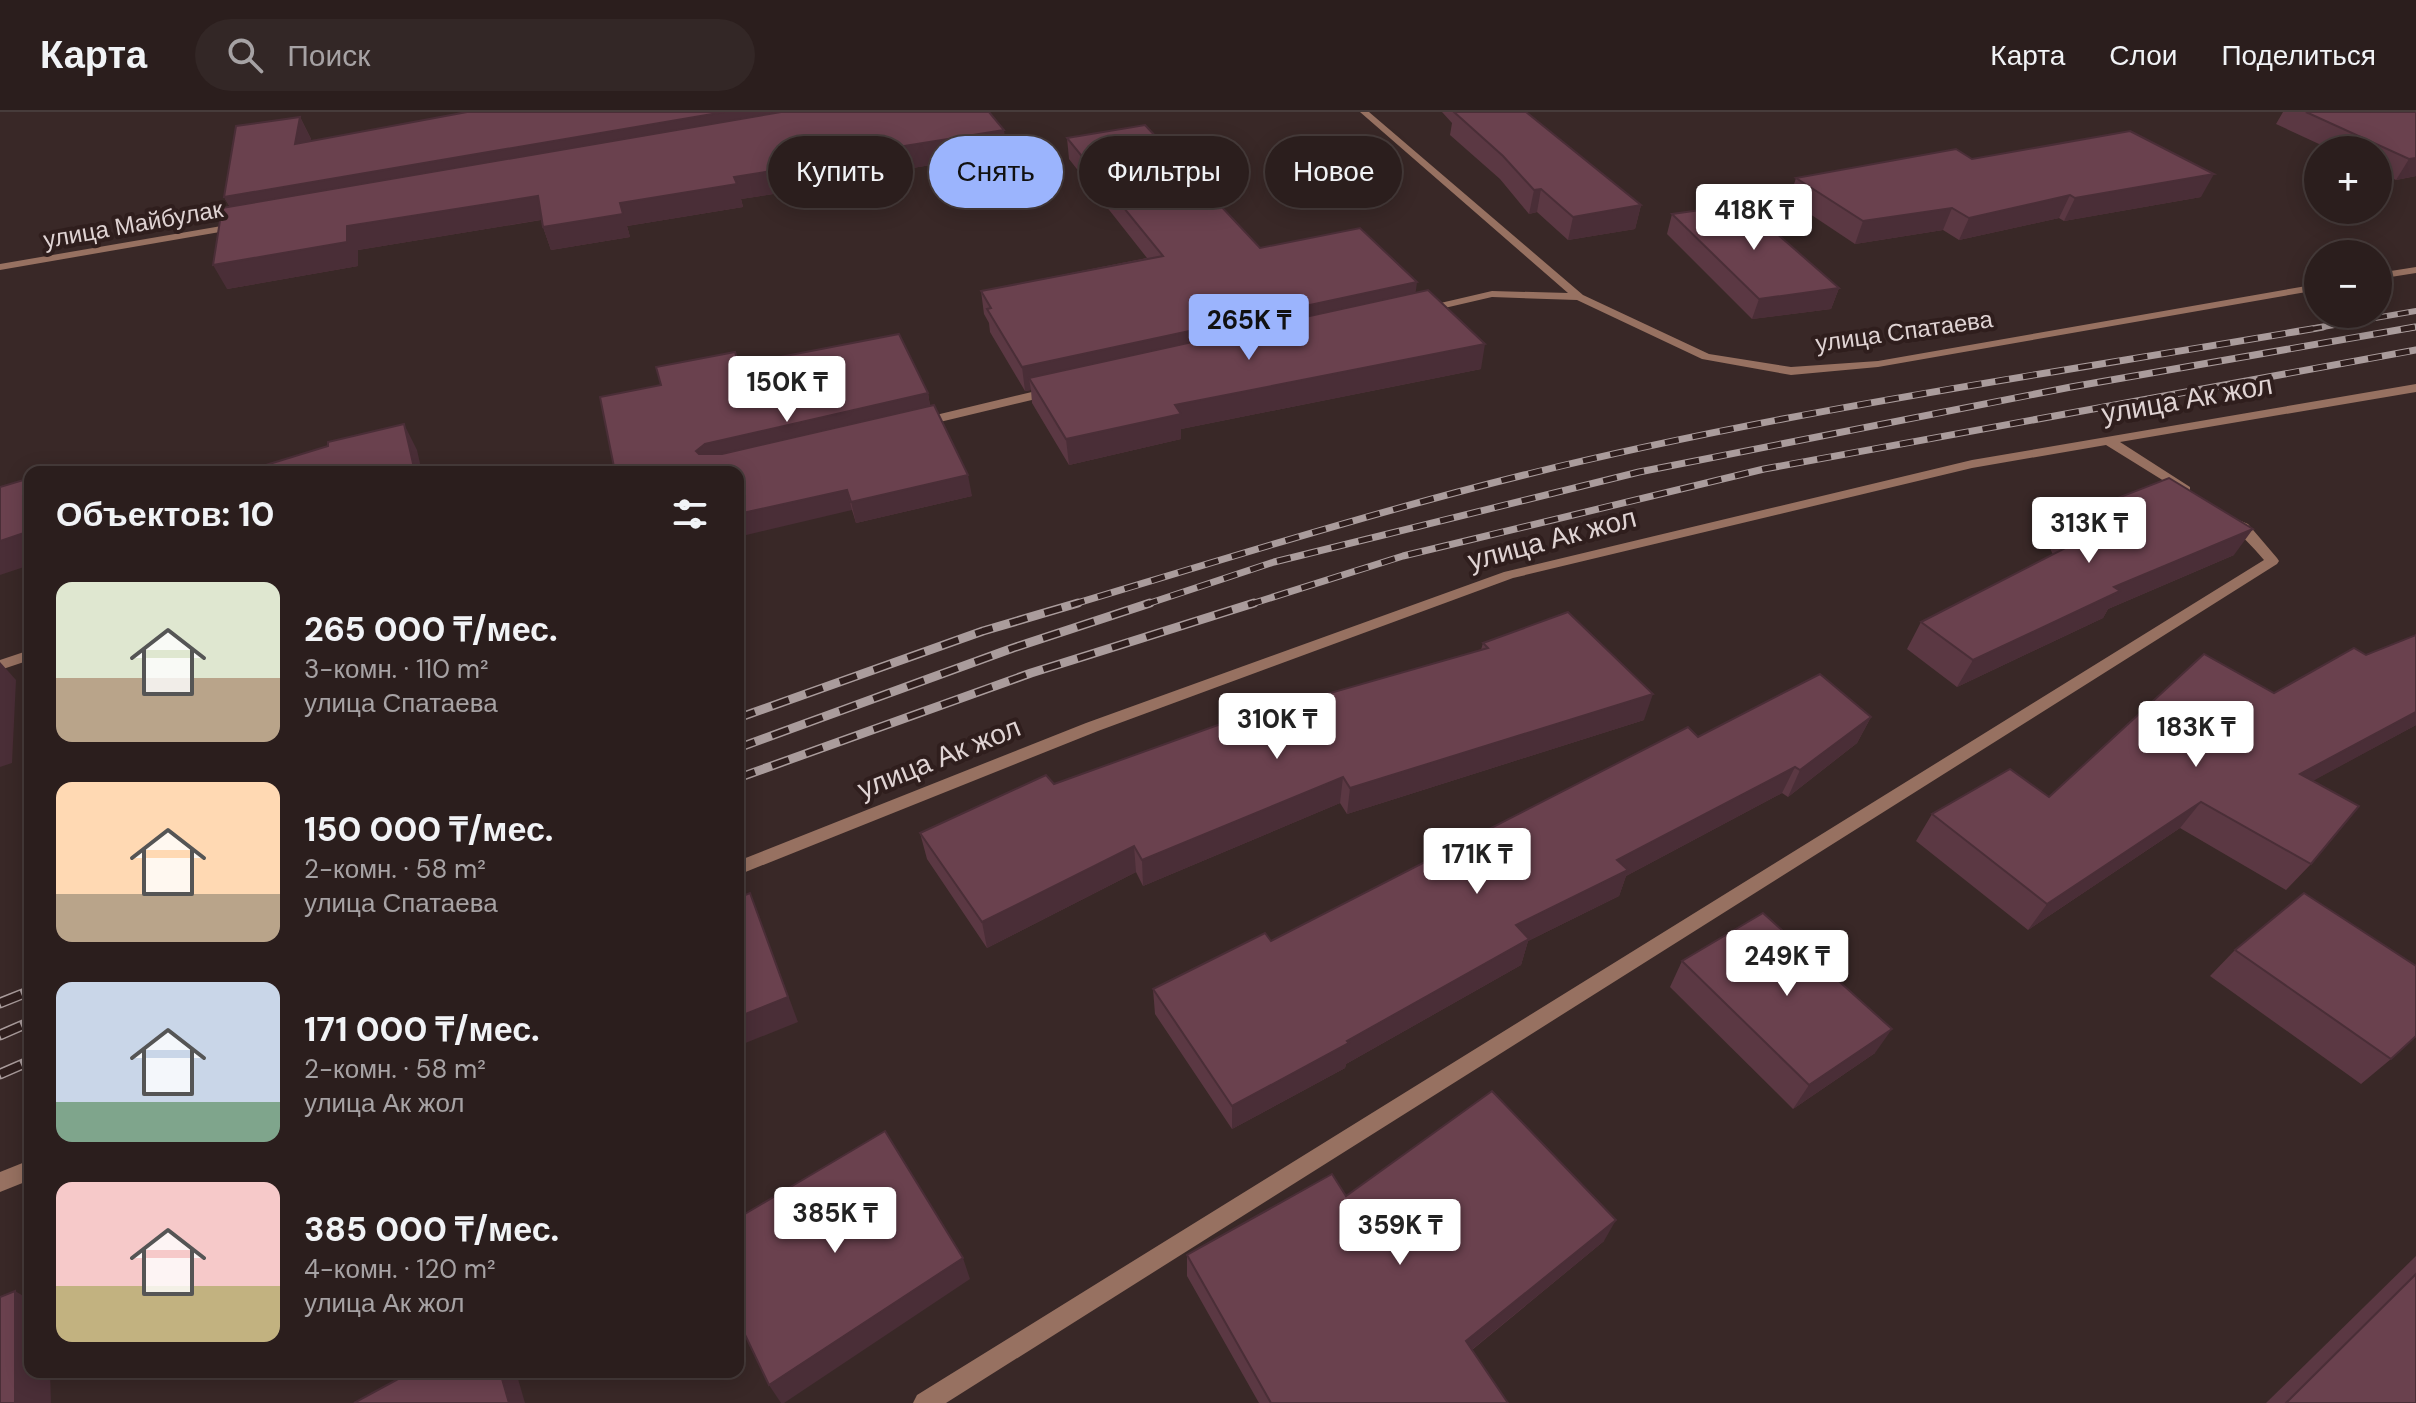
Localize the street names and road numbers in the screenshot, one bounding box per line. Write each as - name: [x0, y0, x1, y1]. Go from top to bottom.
- street label: улица Майбулак: [41, 193, 226, 255]
- street label: улица Спатаева: [1813, 303, 1995, 359]
- street label: улица Ак жол: [2099, 366, 2275, 432]
- street label: улица Ак жол: [1464, 499, 1640, 579]
- street label: улица Ак жол: [852, 708, 1026, 808]

